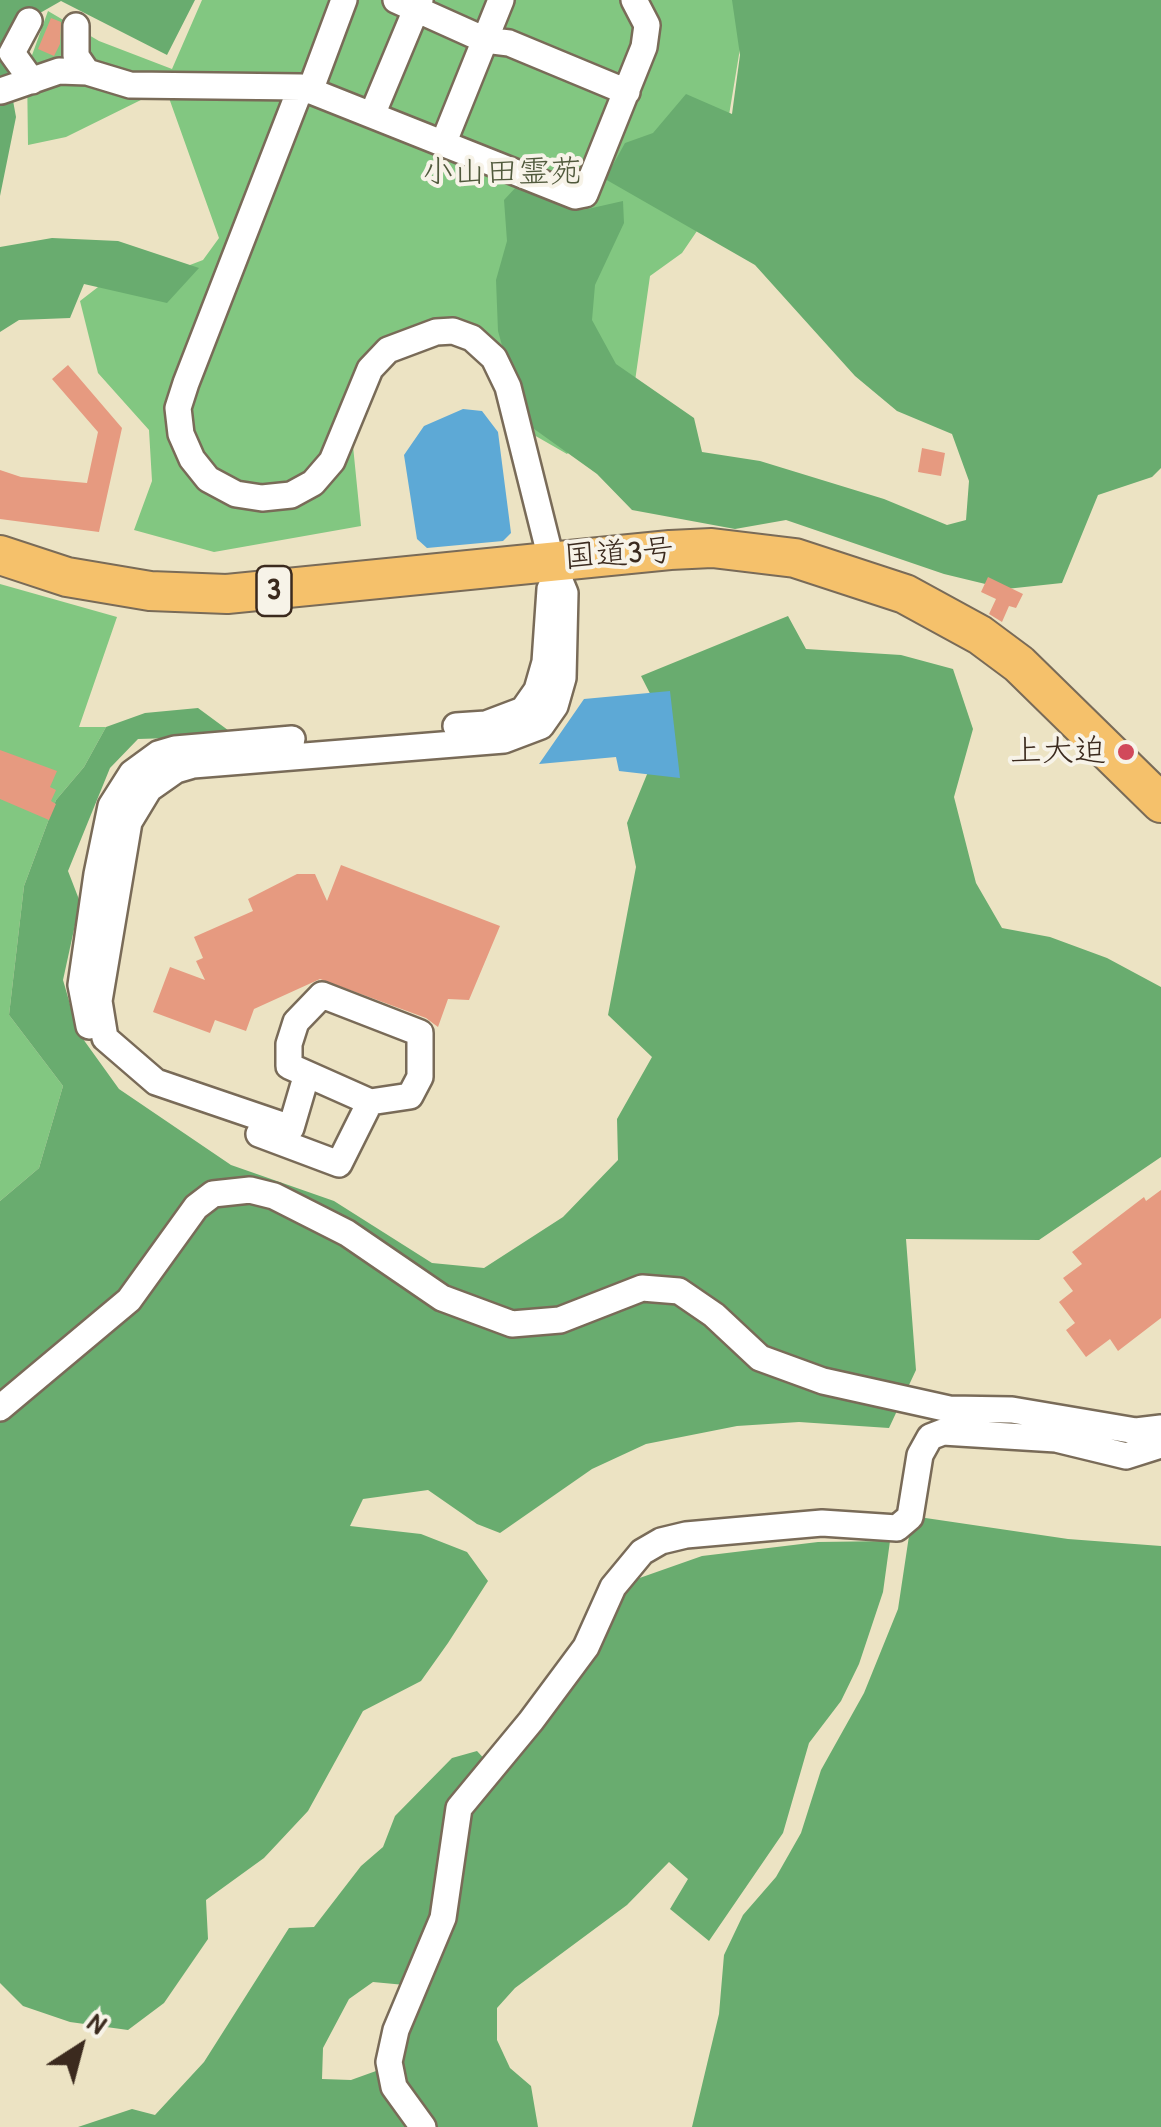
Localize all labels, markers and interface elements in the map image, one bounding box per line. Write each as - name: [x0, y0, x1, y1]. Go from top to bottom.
- park label: 小山田霊苑: [422, 154, 582, 192]
- street label: 国道3号: [563, 532, 675, 578]
- road number: 3: [256, 566, 292, 616]
- place label: 上大迫: [1010, 733, 1106, 771]
- marker: 上大迫: [1115, 741, 1137, 763]
- north arrow: [30, 1997, 130, 2097]
- text: N: [80, 2003, 115, 2042]

